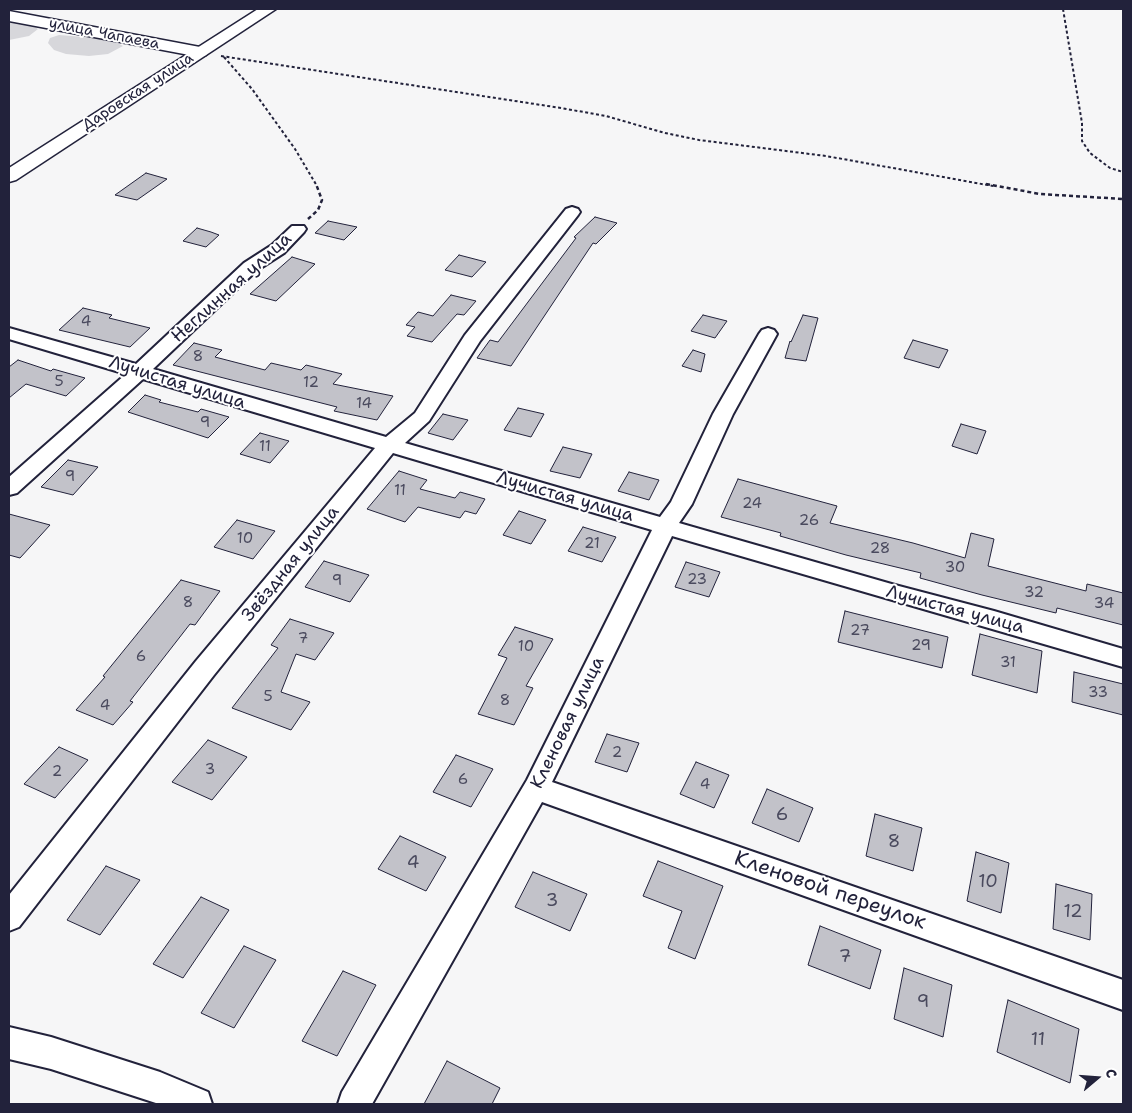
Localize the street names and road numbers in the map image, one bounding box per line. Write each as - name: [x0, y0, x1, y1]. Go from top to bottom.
- street label: улица Чапаева: [47, 14, 161, 54]
- street label: Даровская улица: [79, 49, 197, 135]
- street label: Неглинная улица: [167, 228, 297, 348]
- street label: Лучистая улица: [106, 352, 248, 414]
- street label: Лучистая улица: [494, 467, 636, 527]
- street label: Звёздная улица: [238, 502, 344, 626]
- street label: Лучистая улица: [884, 581, 1026, 639]
- street label: Кленовая улица: [527, 653, 609, 793]
- street label: Кленовой переулок: [731, 846, 929, 936]

